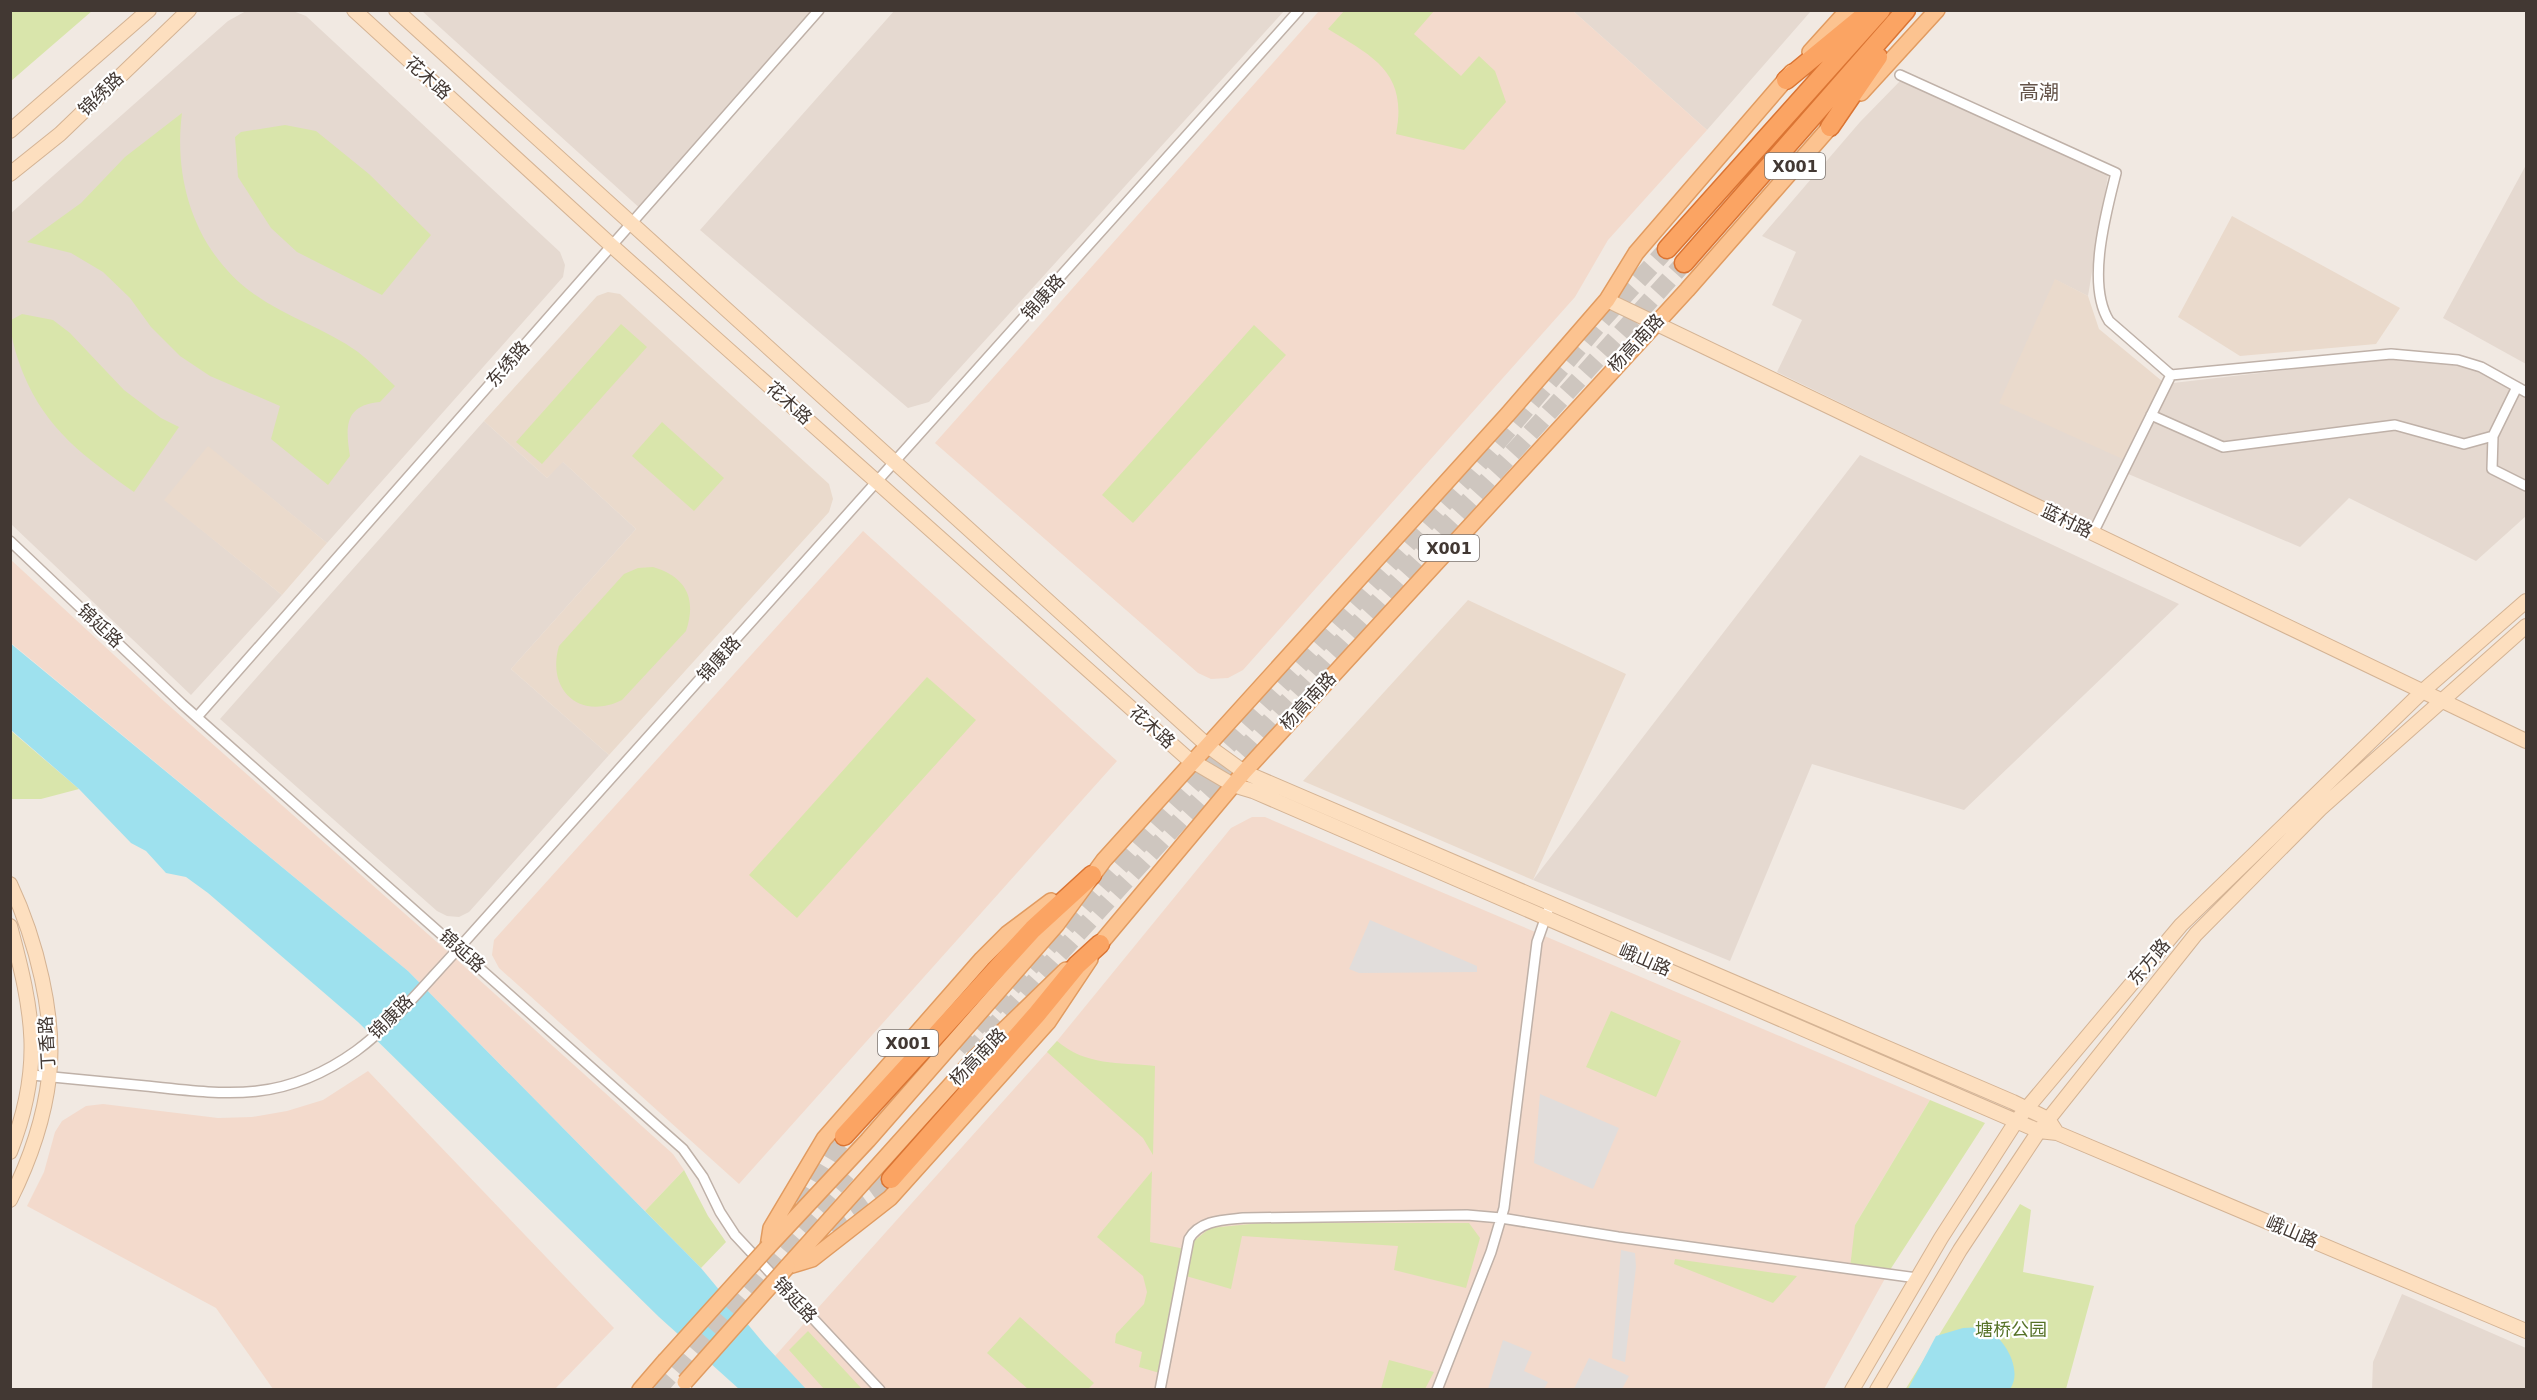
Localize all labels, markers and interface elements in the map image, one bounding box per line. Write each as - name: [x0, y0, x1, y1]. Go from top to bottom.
- street label: 花木路: [401, 52, 455, 103]
- street label: 锦绣路: [74, 67, 127, 120]
- district label: 高潮: [2019, 80, 2059, 104]
- road number: X001: [1765, 153, 1825, 179]
- street label: 锦康路: [1017, 270, 1068, 324]
- street label: 杨高南路: [1603, 309, 1668, 376]
- street label: 东绣路: [482, 336, 533, 391]
- street label: 花木路: [762, 377, 816, 428]
- street label: 蓝村路: [2038, 499, 2096, 542]
- road number: X001: [1419, 535, 1479, 561]
- street label: 锦延路: [73, 600, 127, 652]
- street label: 锦康路: [693, 632, 744, 686]
- street label: 杨高南路: [1275, 667, 1340, 734]
- street label: 花木路: [1125, 701, 1179, 752]
- street label: 锦延路: [435, 925, 489, 976]
- street label: 东方路: [2123, 934, 2174, 989]
- street label: 峨山路: [1616, 939, 1674, 980]
- street label: 锦康路: [364, 990, 417, 1043]
- street label: 丁香路: [35, 1016, 58, 1071]
- street label: 杨高南路: [945, 1023, 1010, 1090]
- road number: X001: [878, 1030, 938, 1056]
- street label: 峨山路: [2263, 1211, 2321, 1252]
- street label: 锦延路: [769, 1273, 821, 1327]
- park label: 塘桥公园: [1975, 1319, 2047, 1340]

